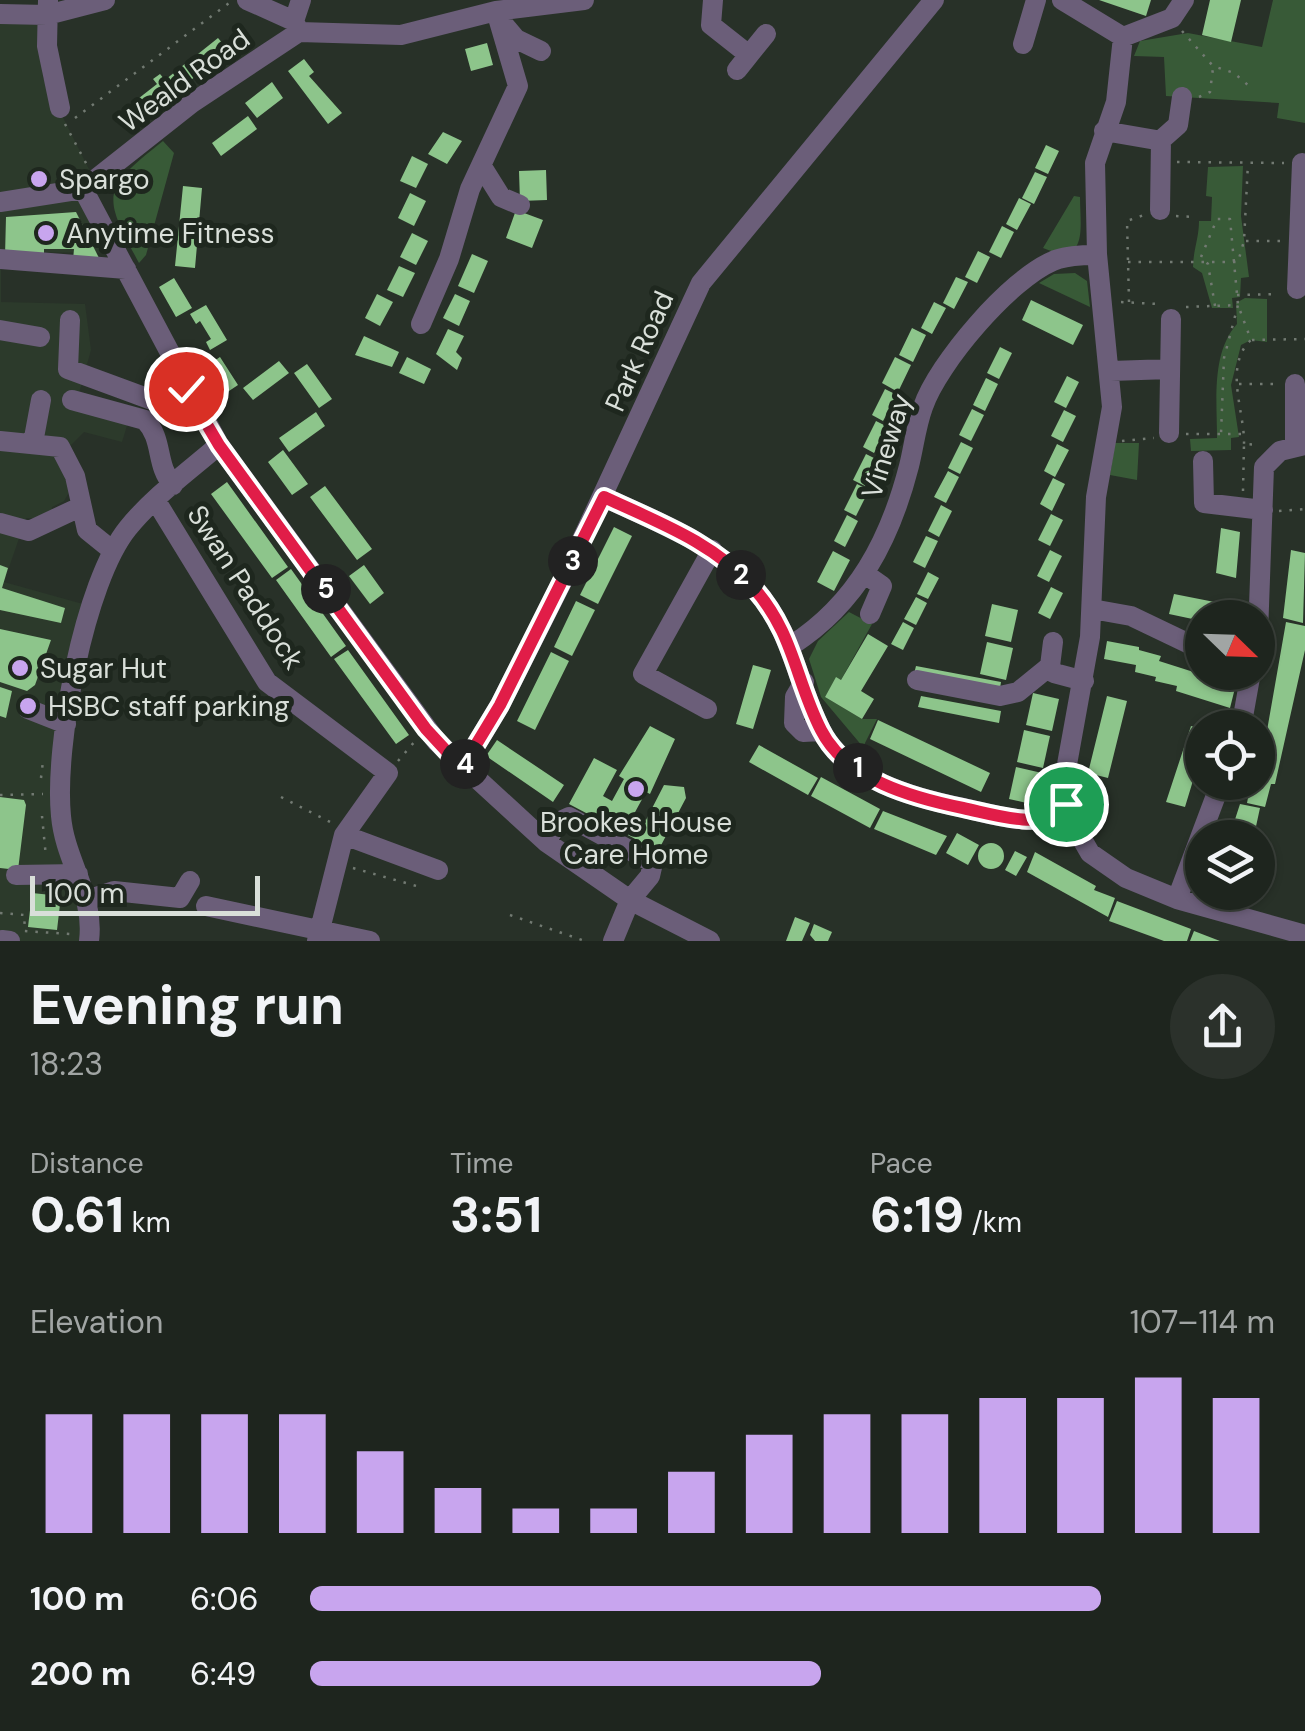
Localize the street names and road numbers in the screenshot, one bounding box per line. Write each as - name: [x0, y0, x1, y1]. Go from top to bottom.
- street label: Weald Road: [111, 20, 257, 140]
- street label: Park Road: [597, 285, 682, 417]
- street label: Vineway: [853, 389, 920, 503]
- street label: Swan Paddock: [179, 498, 312, 676]

